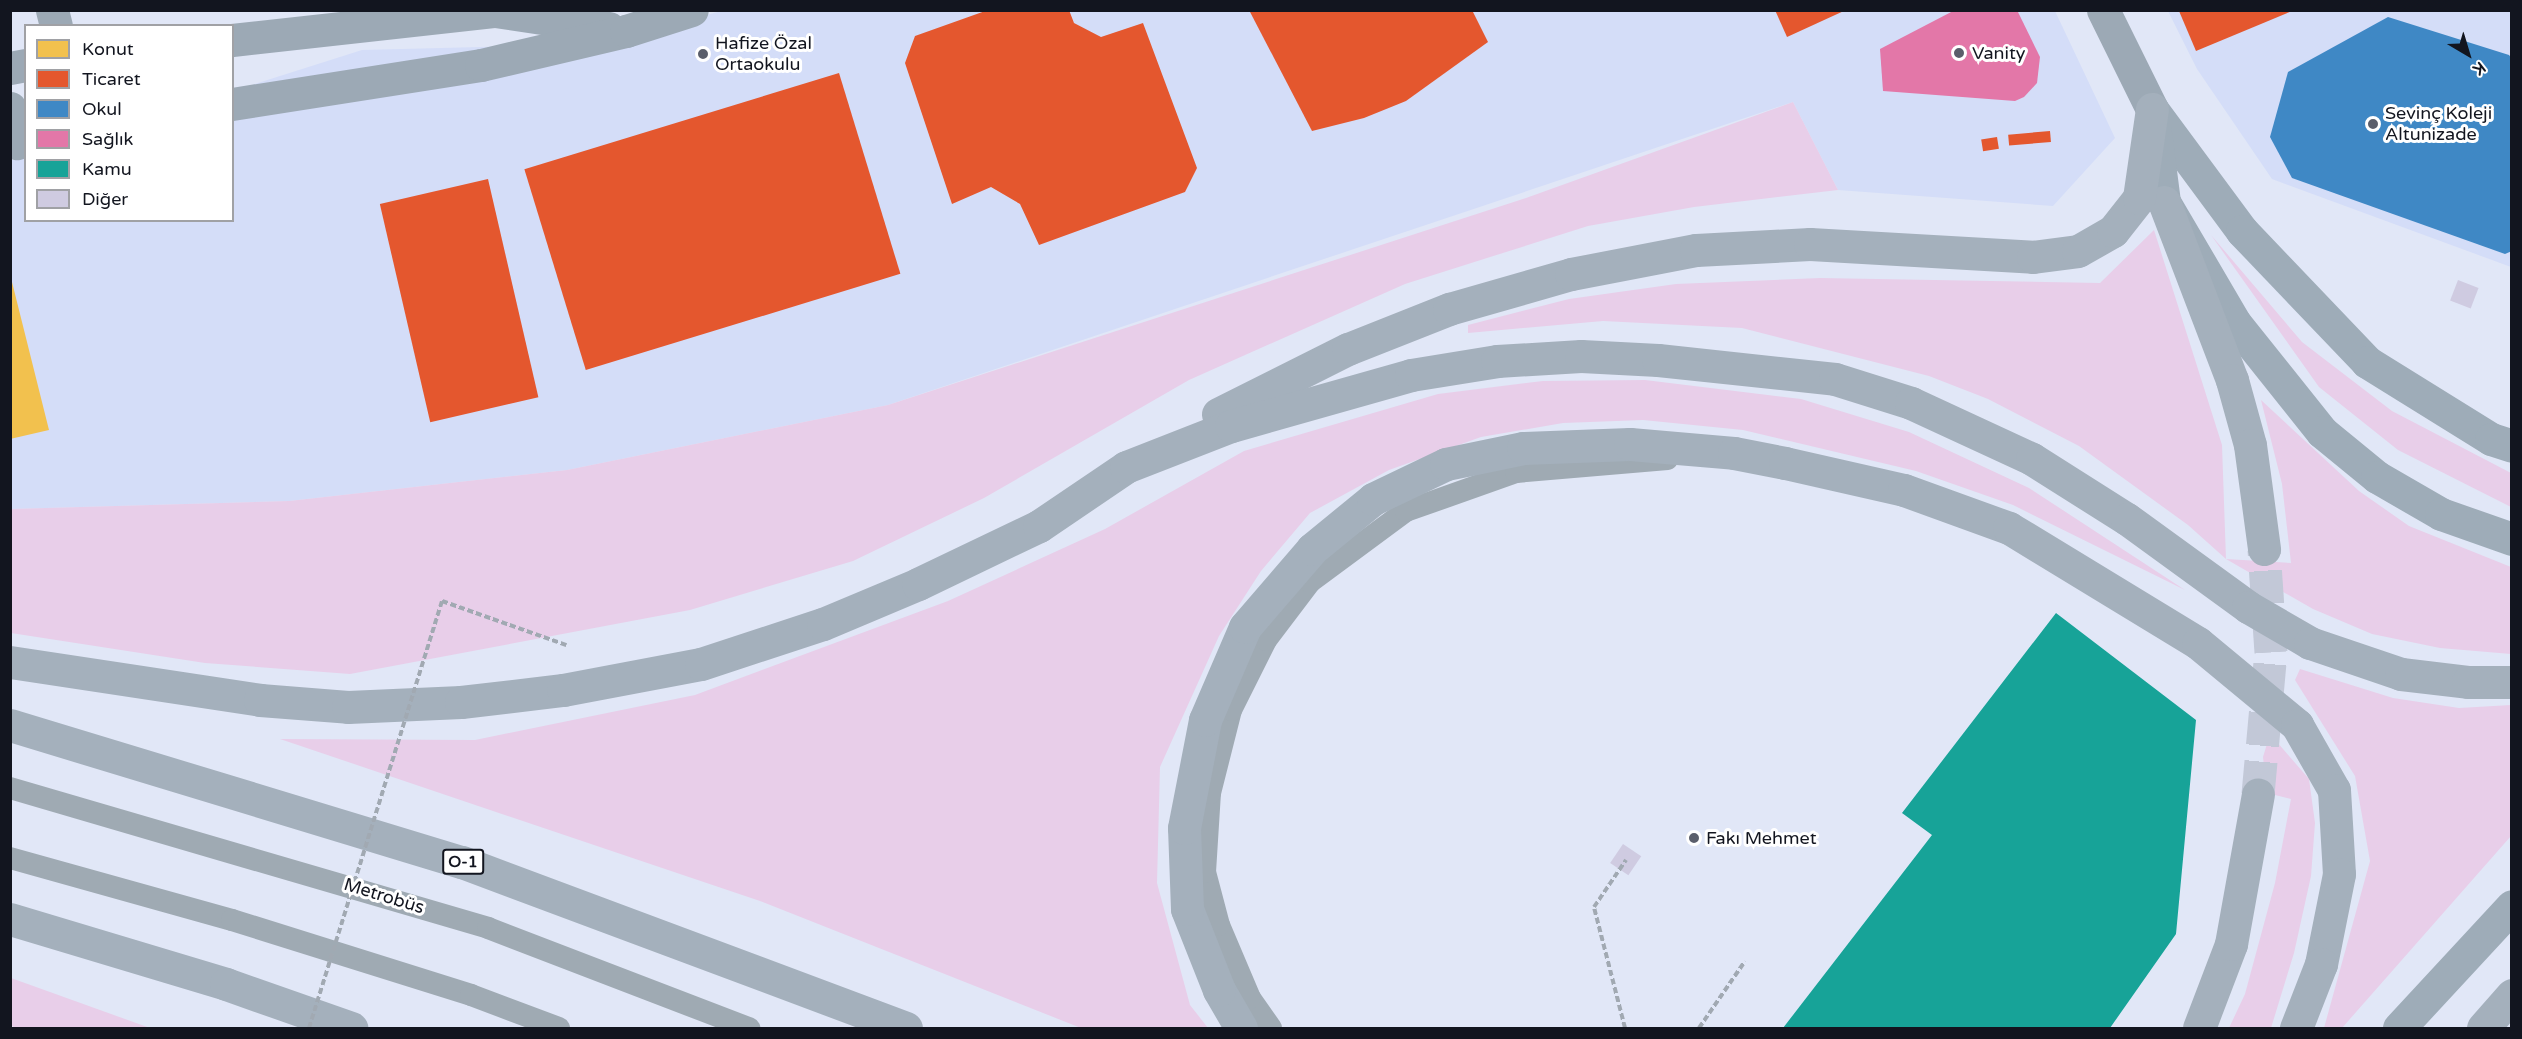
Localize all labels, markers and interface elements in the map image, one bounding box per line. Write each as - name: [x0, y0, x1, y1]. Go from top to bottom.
- legend: [24, 24, 234, 222]
- north arrow: [2438, 24, 2498, 84]
- place label: Hafize Özal Ortaokulu: [715, 33, 812, 76]
- text: Konut: [82, 38, 134, 60]
- place label: Vanity: [1972, 42, 2026, 64]
- marker: Vanity: [1950, 44, 1968, 62]
- marker: Hafize Özal Ortaokulu: [696, 47, 710, 61]
- text: K: [2469, 57, 2489, 79]
- text: Ticaret: [82, 68, 141, 90]
- text: Okul: [82, 98, 122, 120]
- place label: Sevinç Koleji Altunizade: [2385, 103, 2492, 146]
- marker: Sevinç Koleji Altunizade: [2366, 117, 2380, 131]
- text: Sağlık: [82, 128, 133, 150]
- text: Kamu: [82, 158, 132, 180]
- text: Diğer: [82, 188, 128, 210]
- place label: Fakı Mehmet: [1706, 827, 1817, 849]
- marker: Fakı Mehmet: [1687, 831, 1701, 845]
- road number: O-1: [442, 849, 484, 875]
- street label: Metrobüs: [341, 874, 427, 918]

